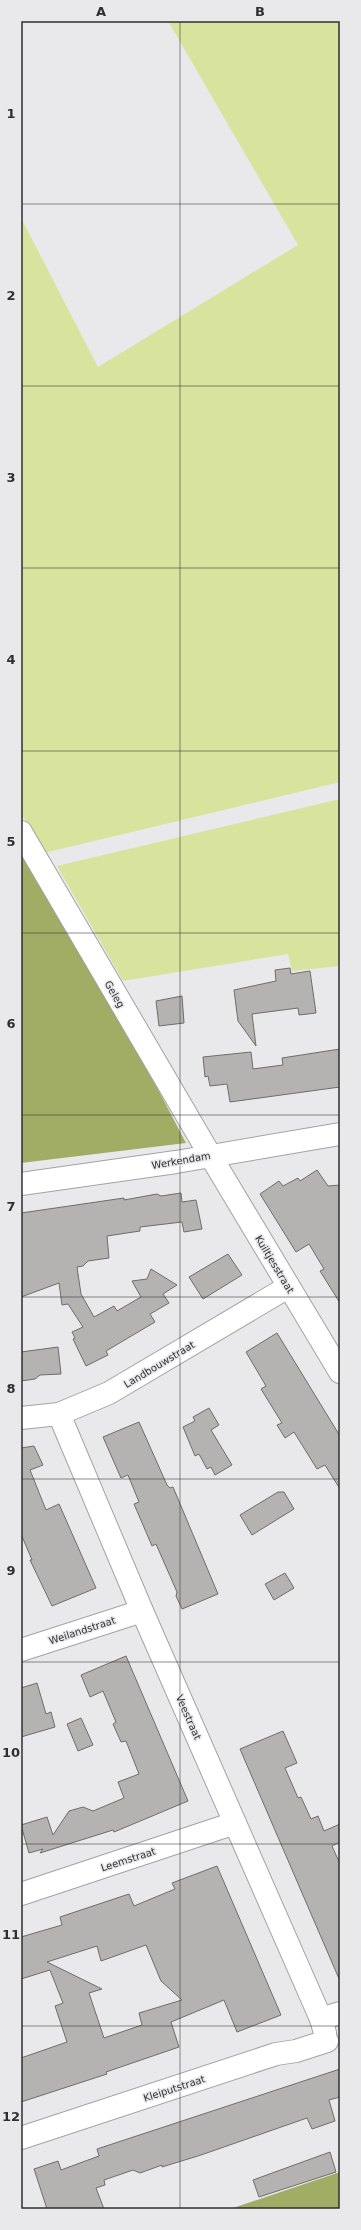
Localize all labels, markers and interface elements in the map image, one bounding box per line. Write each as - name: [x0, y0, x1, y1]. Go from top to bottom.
- text: A: [96, 4, 106, 19]
- text: B: [255, 4, 265, 19]
- text: 1: [6, 106, 16, 121]
- text: 2: [6, 288, 16, 303]
- text: 3: [6, 470, 16, 485]
- text: 4: [6, 652, 16, 667]
- text: 5: [6, 834, 16, 849]
- street label: Geleg: [103, 979, 127, 1010]
- text: 6: [6, 1016, 16, 1031]
- street label: Werkendam: [151, 1150, 211, 1171]
- text: 7: [6, 1199, 16, 1214]
- street label: Kuiltjesstraat: [253, 1233, 296, 1295]
- street label: Landbouwstraat: [122, 1339, 197, 1390]
- text: 8: [6, 1381, 16, 1396]
- text: 9: [6, 1563, 16, 1578]
- street label: Weilandstraat: [48, 1615, 117, 1646]
- street label: Veestraat: [174, 1693, 203, 1741]
- text: 10: [2, 1745, 20, 1760]
- street label: Leemstraat: [99, 1845, 157, 1873]
- text: 11: [2, 1927, 20, 1942]
- street label: Kleiputstraat: [142, 2073, 206, 2104]
- text: 12: [2, 2109, 20, 2124]

